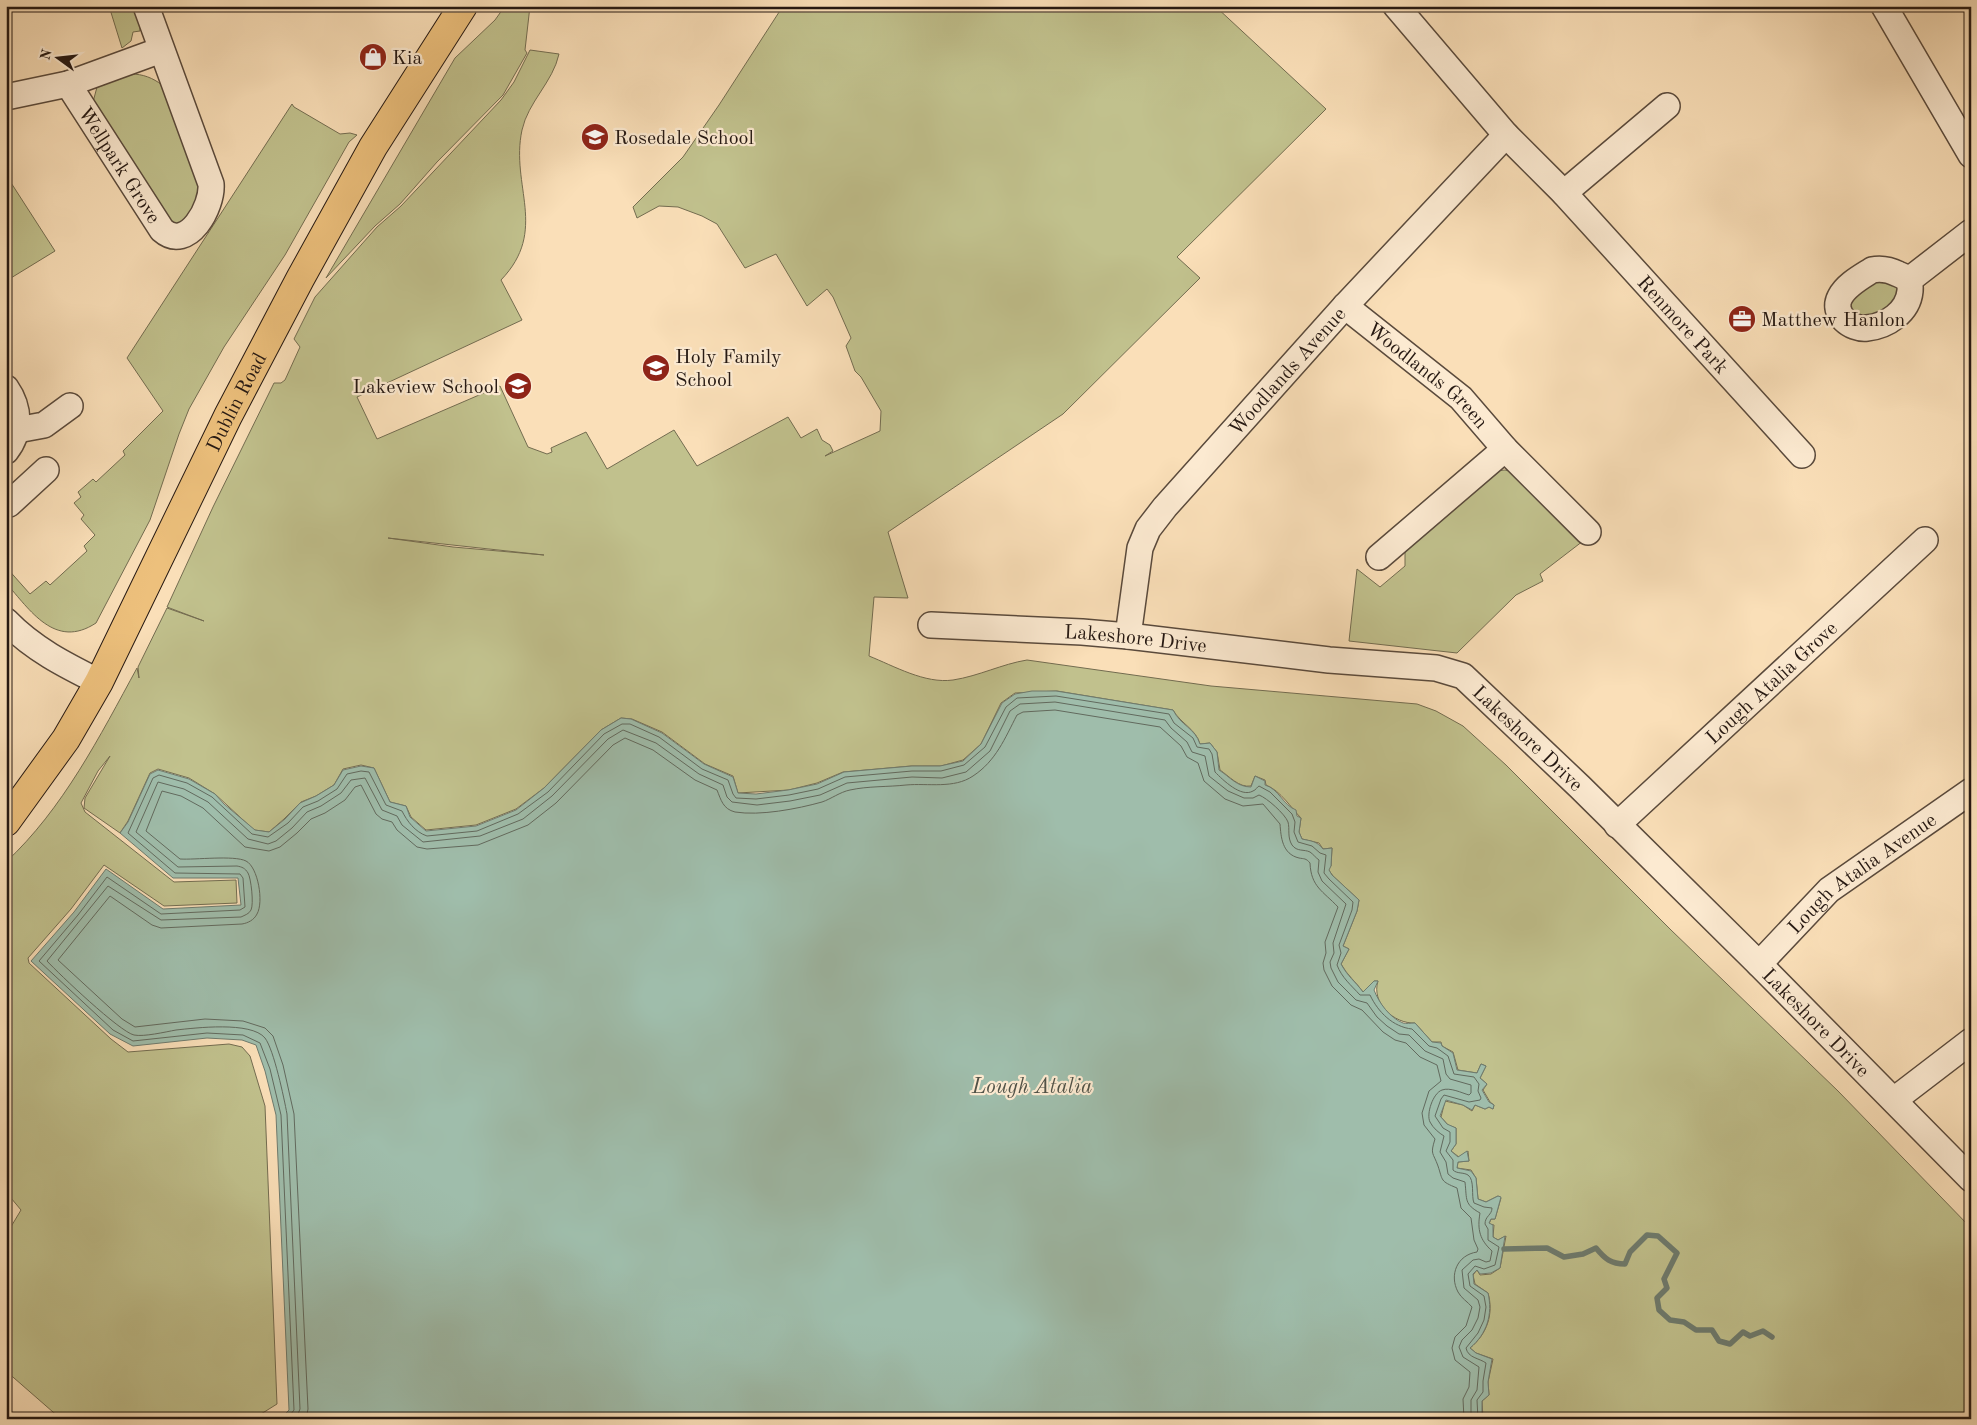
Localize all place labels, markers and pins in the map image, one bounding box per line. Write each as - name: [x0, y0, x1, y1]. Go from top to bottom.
- shop icon: Kia: [358, 42, 388, 72]
- place label: Kia: [392, 49, 423, 69]
- school or university icon: Rosedale School: [580, 122, 610, 152]
- place label: Rosedale School: [614, 129, 754, 149]
- office icon: Matthew Hanlon: [1727, 304, 1757, 334]
- place label: Matthew Hanlon: [1761, 311, 1906, 331]
- place label: Holy Family School: [675, 348, 782, 391]
- school or university icon: Holy Family School: [641, 353, 671, 383]
- school or university icon: Lakeview School: [503, 371, 533, 401]
- place label: Lakeview School: [353, 378, 499, 398]

